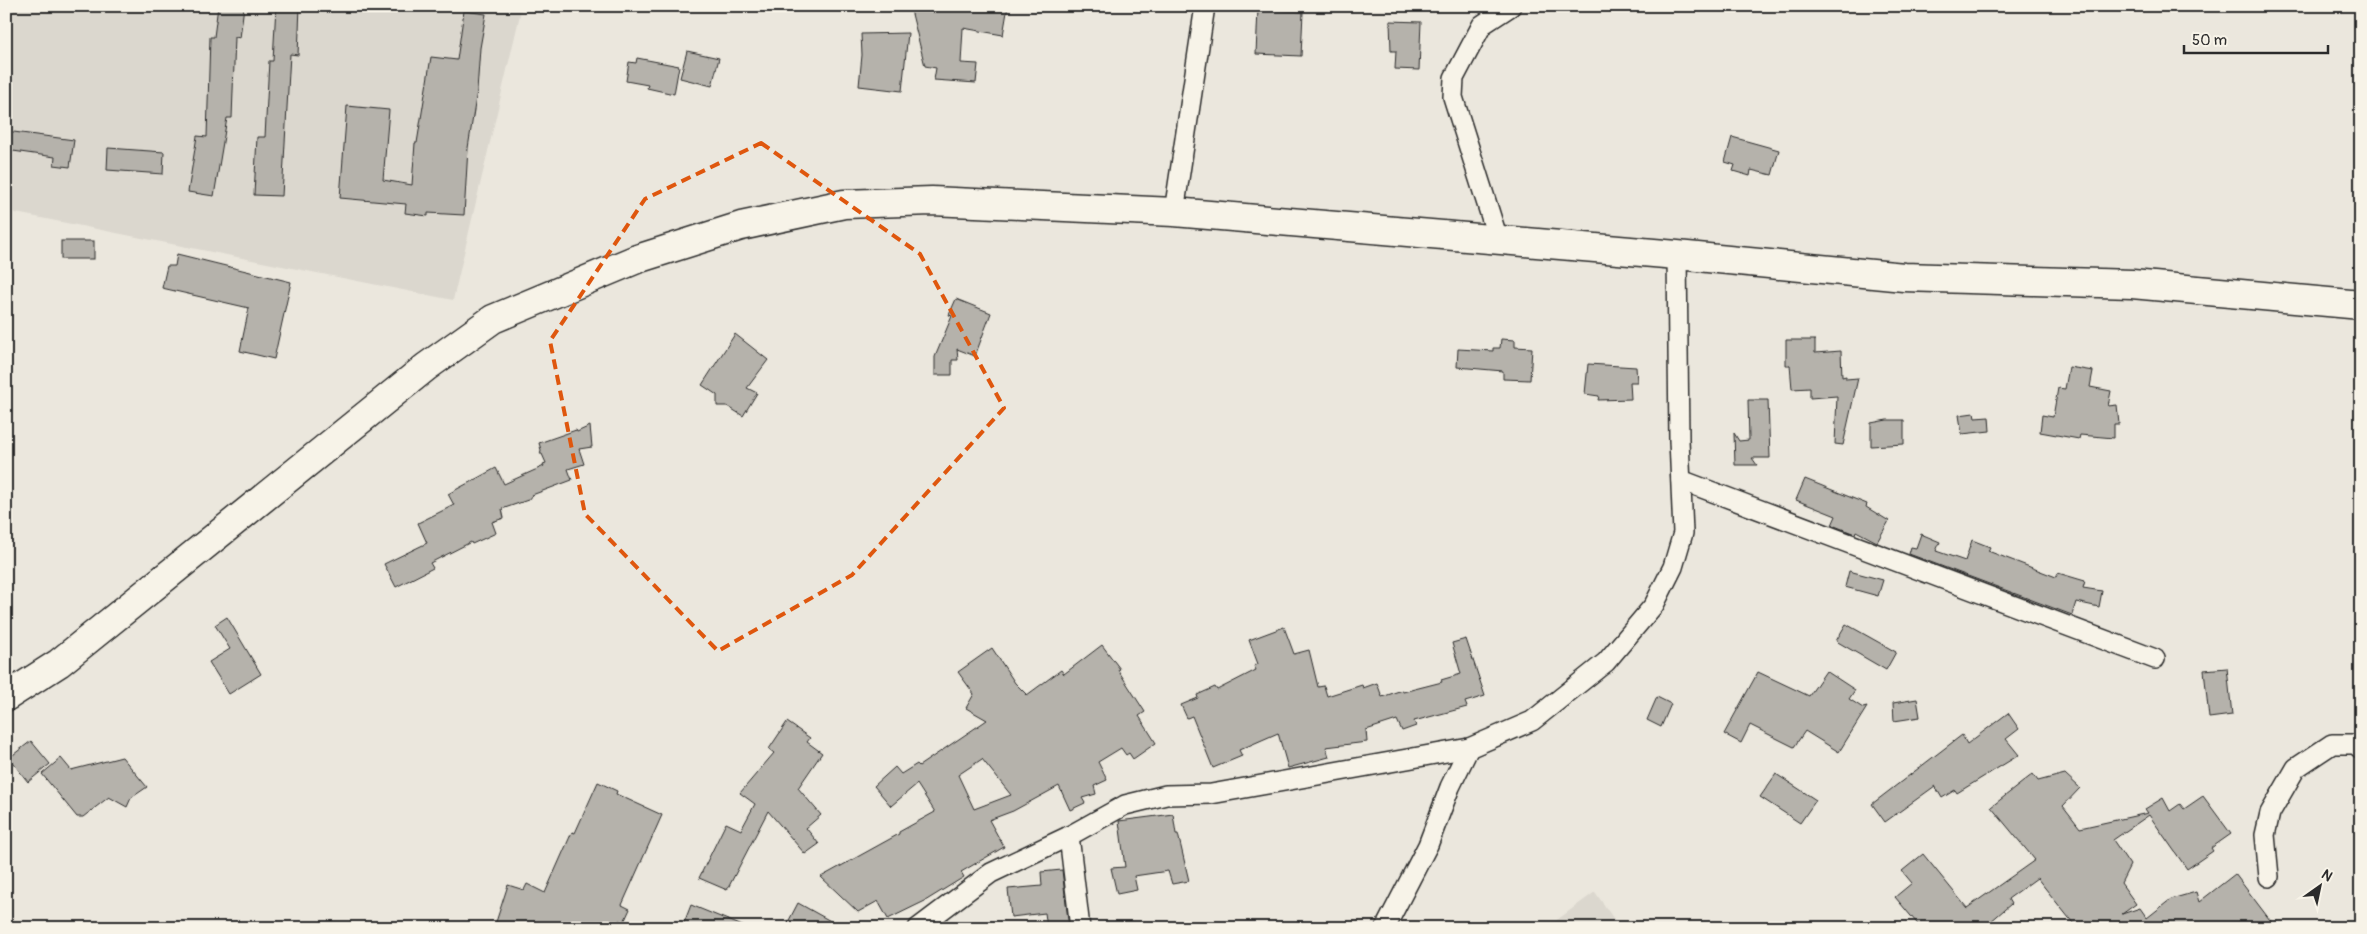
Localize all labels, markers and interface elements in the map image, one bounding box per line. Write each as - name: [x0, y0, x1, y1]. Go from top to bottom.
- scale bar: [2184, 22, 2328, 54]
- text: 50 m: [2192, 31, 2227, 50]
- north arrow: [2294, 862, 2344, 912]
- text: N: [2318, 866, 2335, 885]

